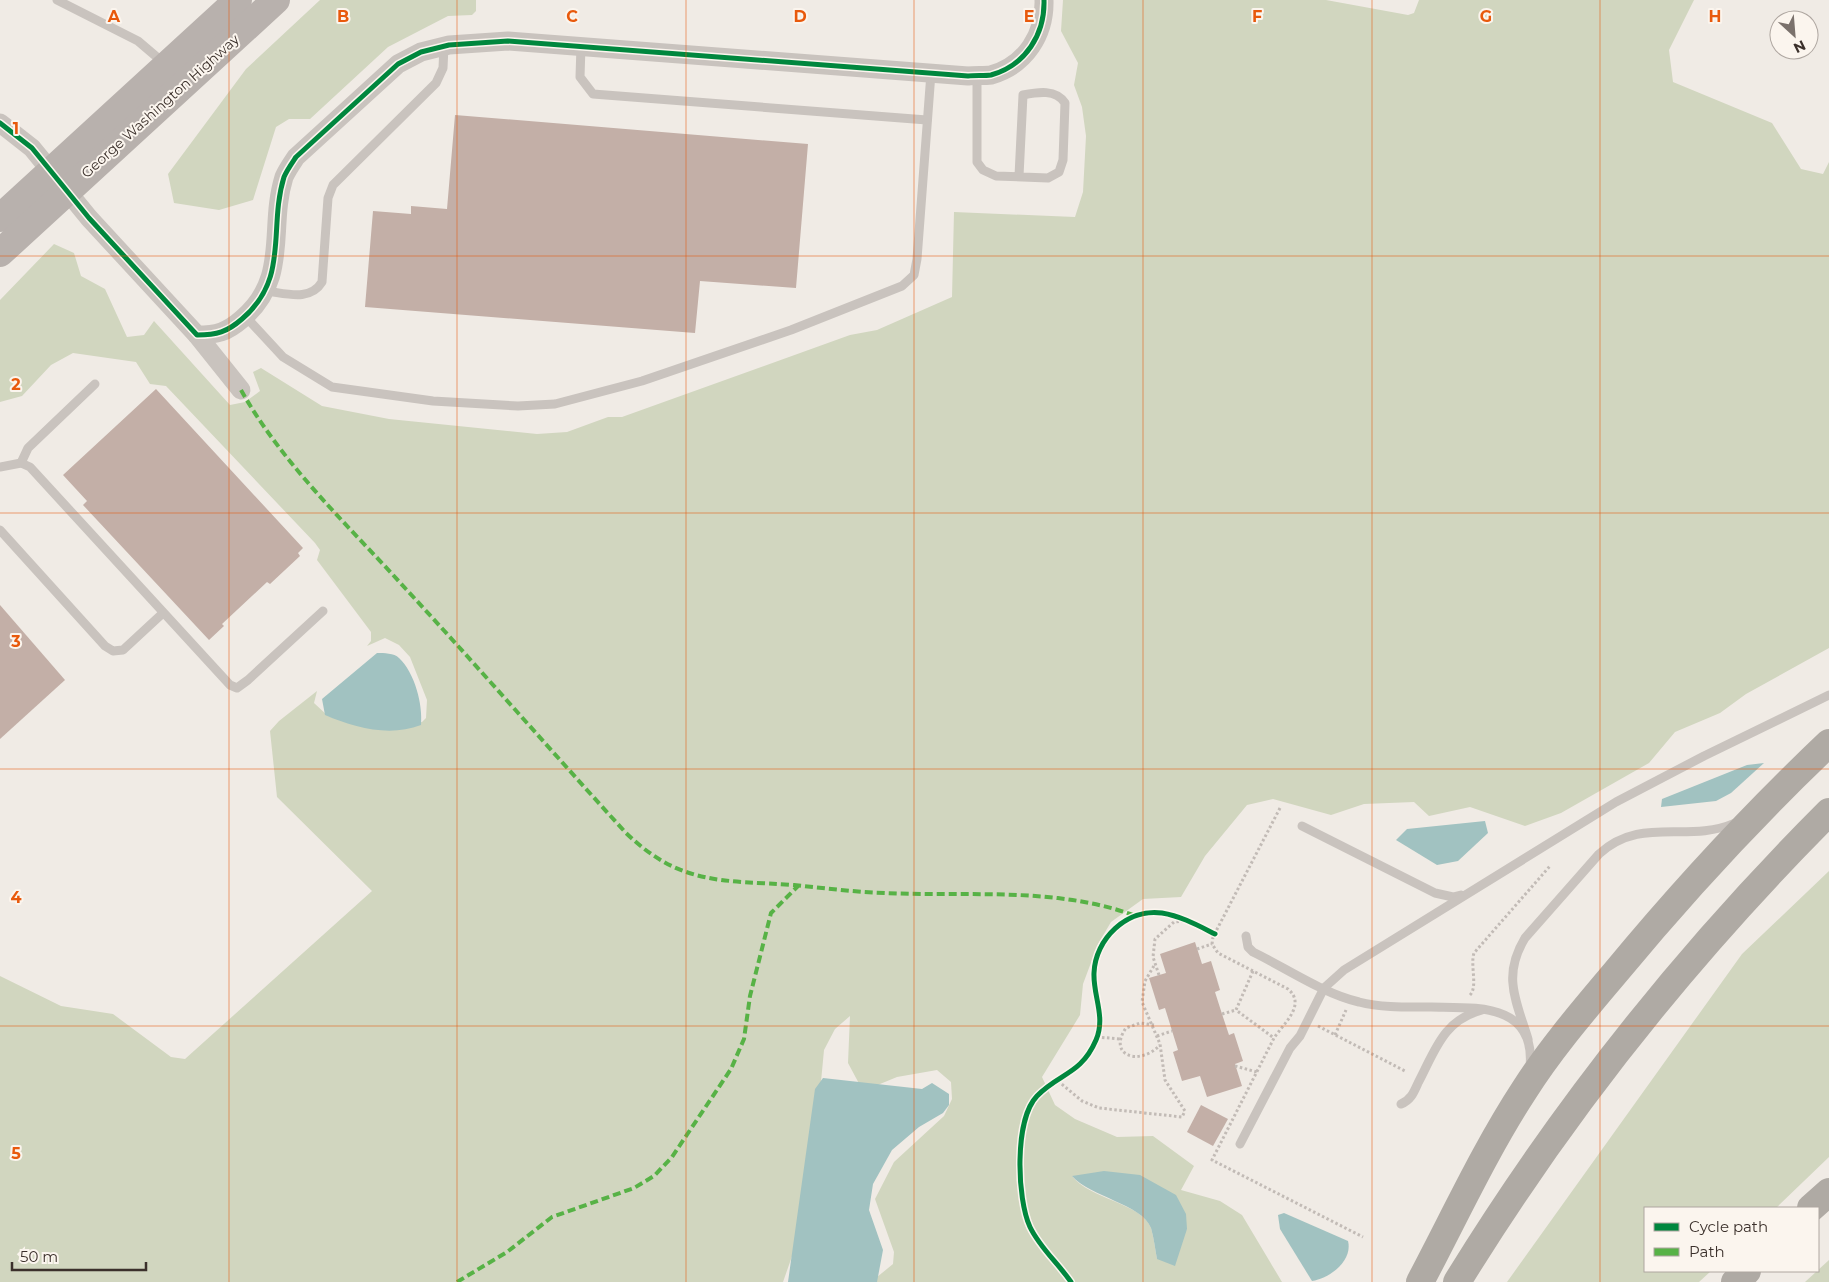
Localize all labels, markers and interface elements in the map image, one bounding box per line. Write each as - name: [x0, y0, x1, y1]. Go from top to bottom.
- text: A: [107, 7, 121, 26]
- text: B: [337, 7, 349, 26]
- text: C: [566, 7, 578, 26]
- text: D: [793, 7, 807, 26]
- text: E: [1024, 7, 1034, 26]
- text: F: [1252, 7, 1262, 26]
- text: G: [1480, 7, 1492, 26]
- text: H: [1709, 7, 1721, 26]
- north arrow: [1769, 10, 1819, 60]
- street label: George Washington Highway: [77, 30, 243, 182]
- text: N: [1791, 36, 1809, 57]
- text: 1: [13, 119, 19, 138]
- text: 2: [11, 375, 21, 394]
- text: 3: [10, 632, 21, 651]
- text: 4: [10, 888, 22, 907]
- text: 5: [11, 1144, 21, 1163]
- legend: [1644, 1207, 1819, 1272]
- text: Cycle path: [1689, 1217, 1768, 1236]
- scale bar: [12, 1240, 146, 1272]
- text: Path: [1689, 1242, 1725, 1261]
- text: 50 m: [20, 1247, 58, 1266]

